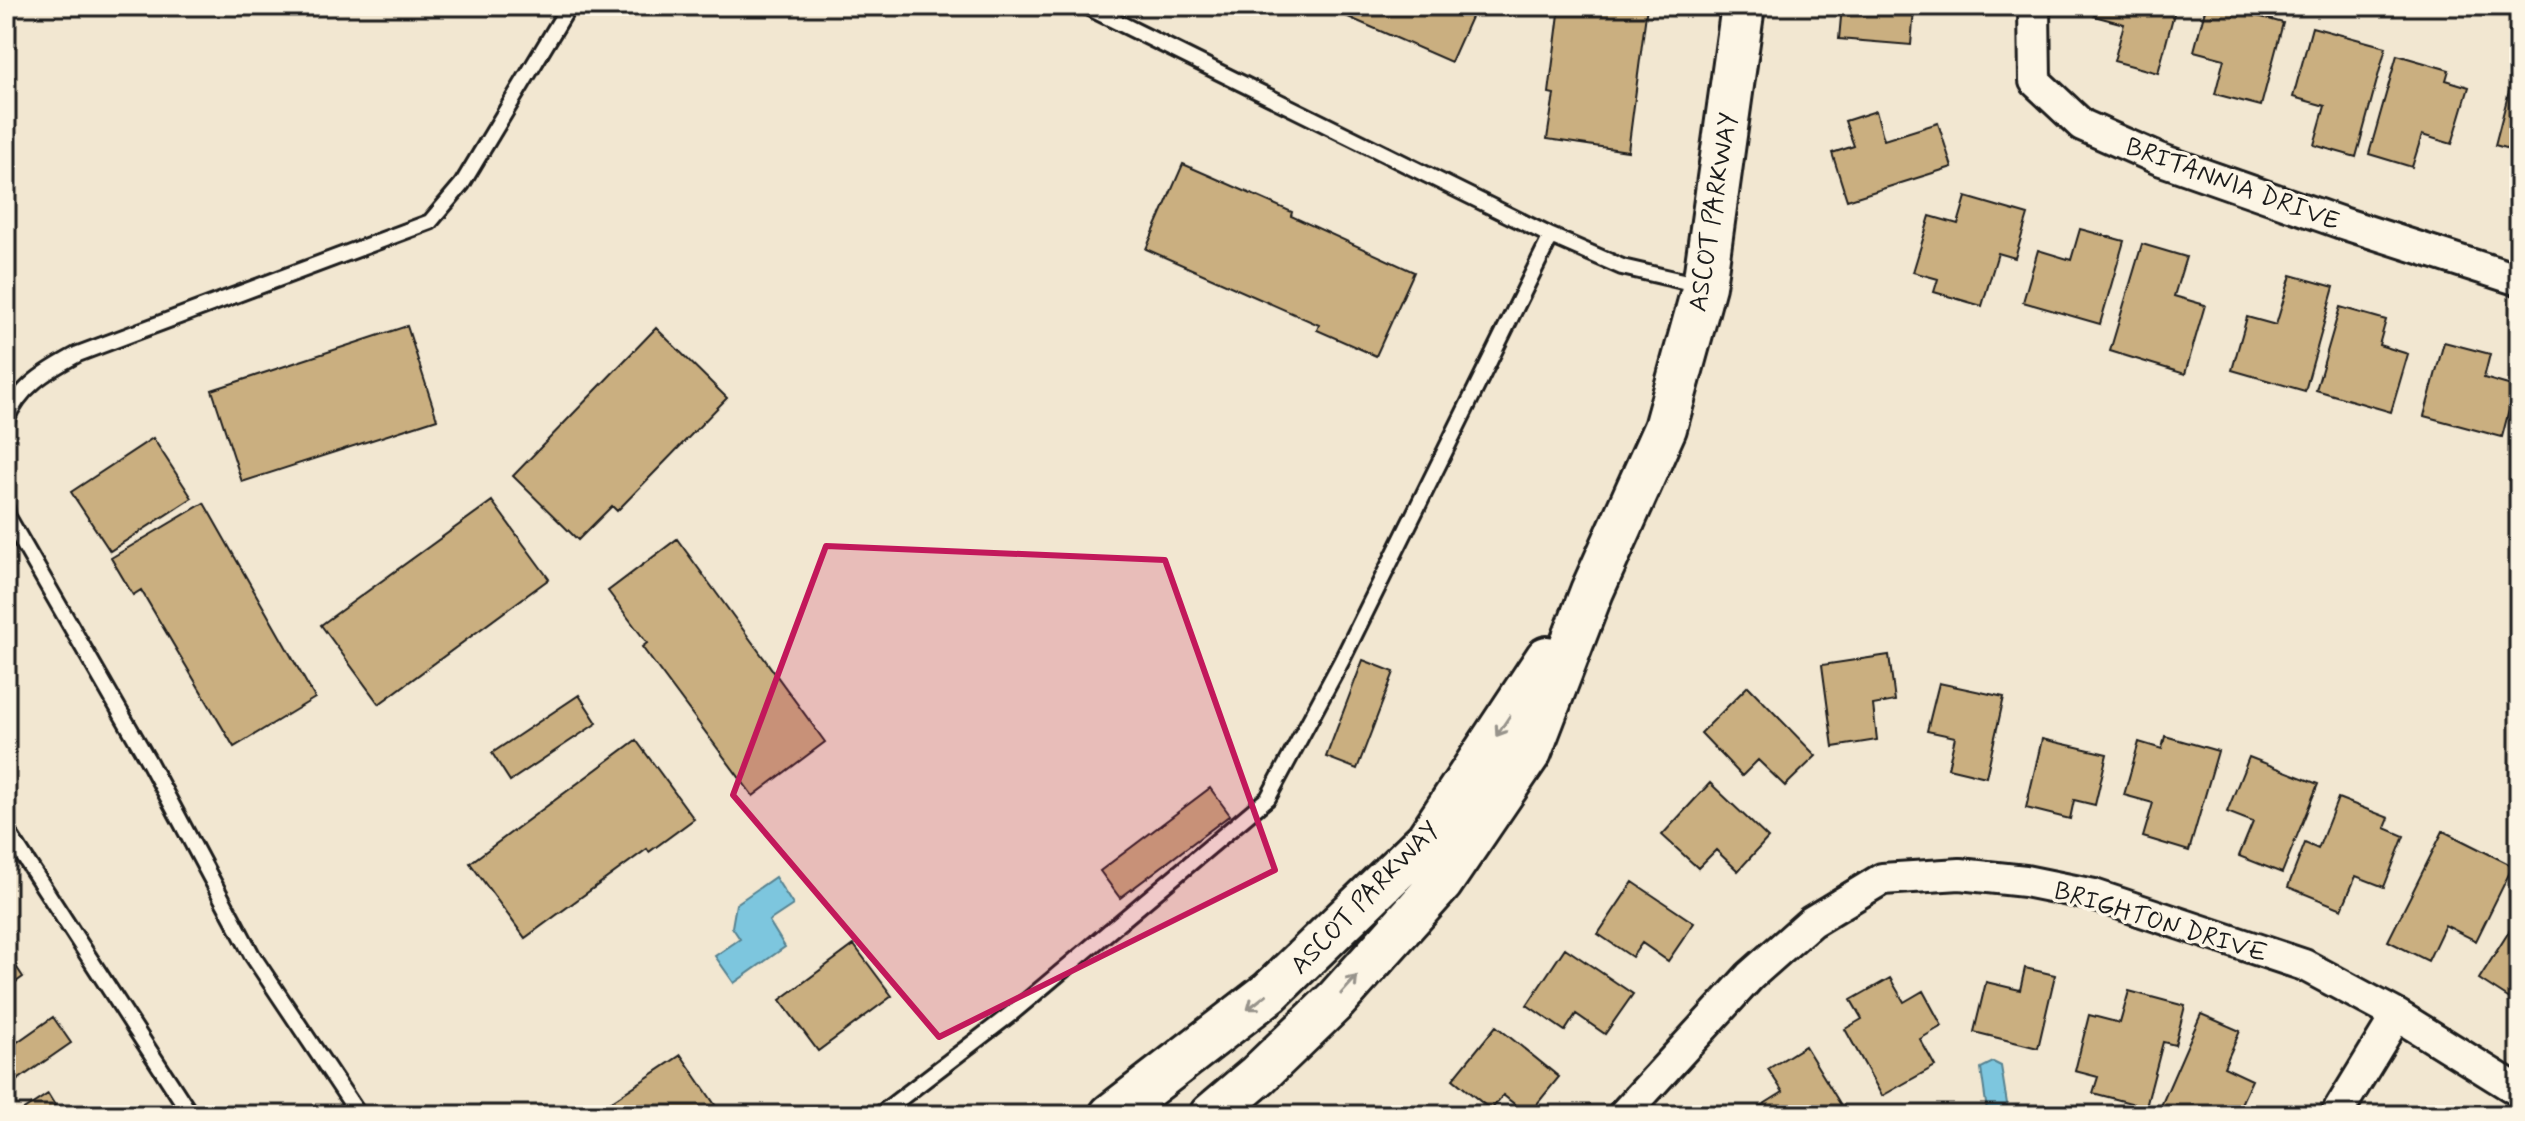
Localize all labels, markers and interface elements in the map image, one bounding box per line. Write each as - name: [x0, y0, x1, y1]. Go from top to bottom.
- street label: ASCOT PARKWAY: [1681, 110, 1746, 314]
- street label: BRITANNIA DRIVE: [2121, 130, 2344, 239]
- one-way arrow: [1494, 714, 1511, 736]
- street label: ASCOT PARKWAY: [1283, 814, 1447, 982]
- street label: BRIGHTON DRIVE: [2050, 874, 2271, 972]
- one-way arrow: [1340, 975, 1359, 995]
- one-way arrow: [1247, 993, 1268, 1011]

